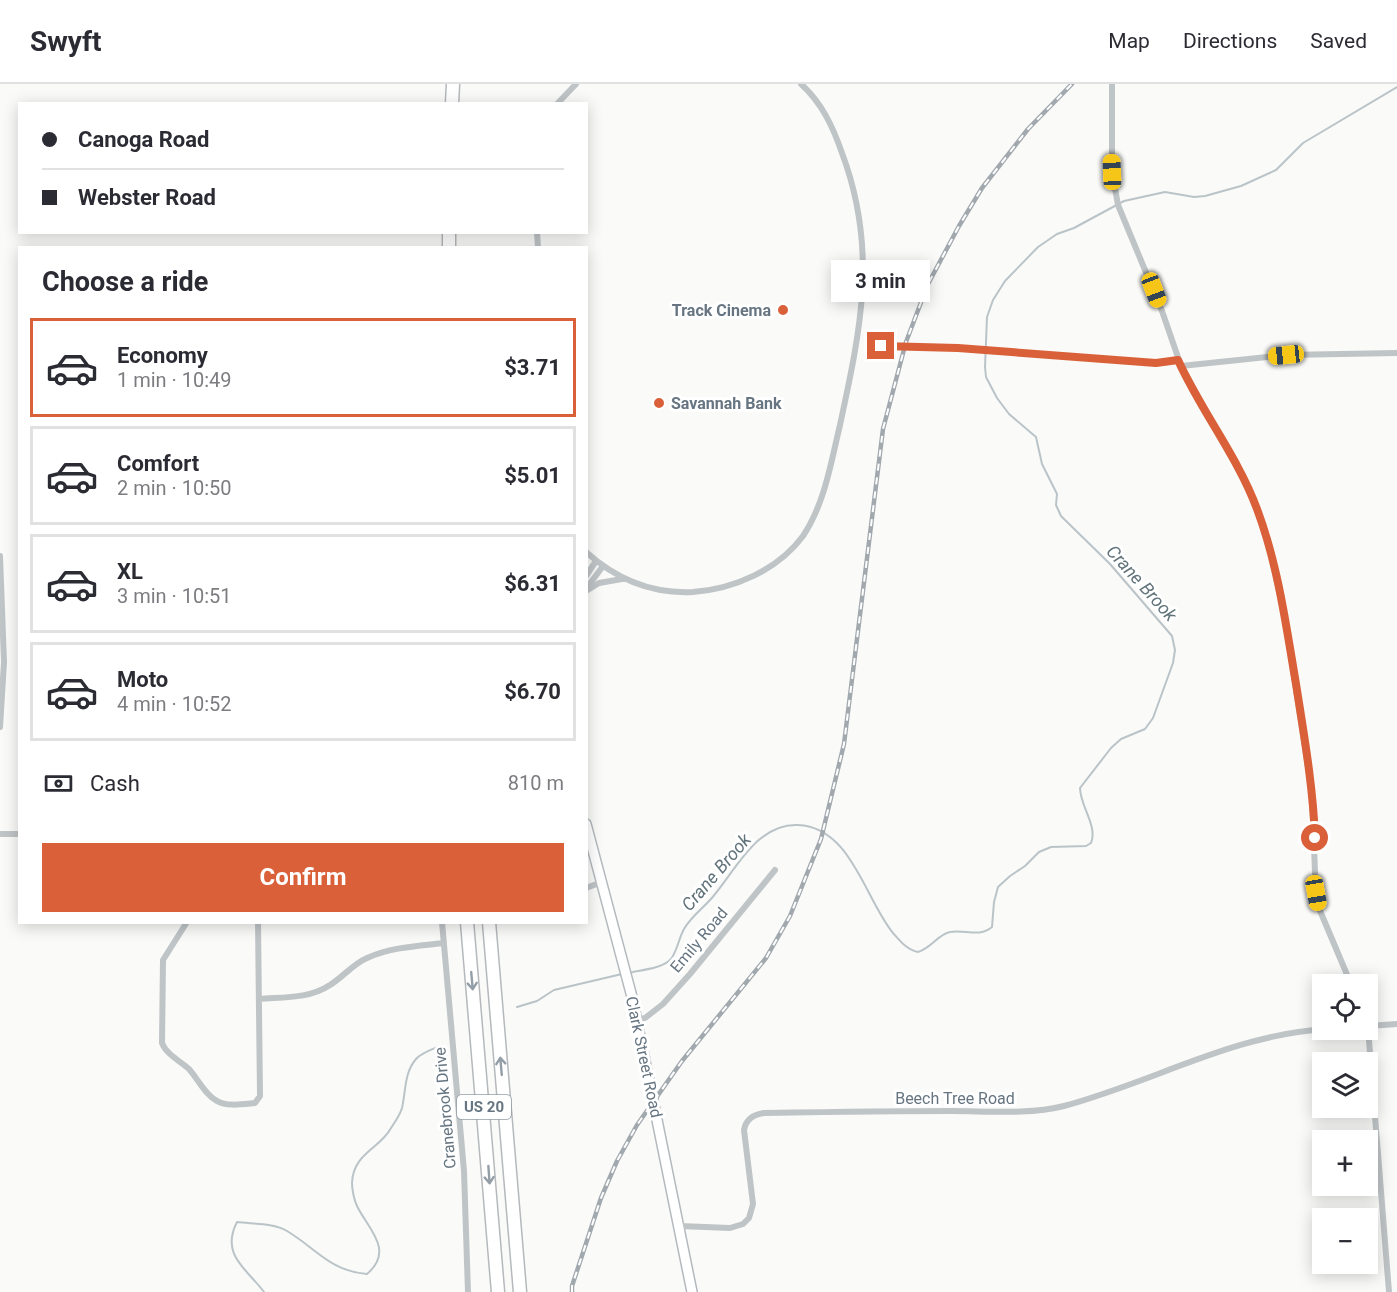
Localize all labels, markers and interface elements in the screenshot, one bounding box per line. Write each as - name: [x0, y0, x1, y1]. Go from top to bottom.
- text: Swyft: [30, 25, 102, 58]
- text: Map: [1108, 29, 1150, 53]
- text: Directions: [1183, 29, 1277, 53]
- text: Saved: [1310, 29, 1367, 53]
- text: Canoga Road: [78, 127, 209, 152]
- car: [1102, 154, 1122, 190]
- text: Webster Road: [78, 185, 216, 210]
- callout: 3 min: [832, 259, 930, 301]
- text: Choose a ride: [42, 266, 208, 298]
- text: 3 min: [855, 269, 906, 293]
- car: [1139, 270, 1169, 310]
- place label: Track Cinema: [672, 301, 771, 320]
- marker: Track Cinema: [776, 303, 790, 317]
- route end: [867, 332, 894, 359]
- icon: car: [45, 341, 99, 395]
- text: Economy: [117, 343, 208, 368]
- car: [1267, 344, 1305, 366]
- text: $3.71: [504, 355, 561, 380]
- text: 1 min · 10:49: [117, 368, 232, 392]
- place label: Savannah Bank: [671, 394, 782, 413]
- marker: Savannah Bank: [652, 396, 666, 410]
- icon: car: [45, 449, 99, 503]
- text: Comfort: [117, 451, 199, 476]
- text: $5.01: [504, 463, 561, 488]
- text: 2 min · 10:50: [117, 476, 232, 500]
- water label: Crane Brook: [1102, 541, 1182, 626]
- icon: car: [45, 557, 99, 611]
- text: XL: [117, 559, 143, 584]
- text: $6.31: [504, 571, 561, 596]
- text: 3 min · 10:51: [117, 584, 232, 608]
- icon: car: [45, 665, 99, 719]
- text: Moto: [117, 667, 168, 692]
- text: $6.70: [504, 679, 561, 704]
- text: 4 min · 10:52: [117, 692, 232, 716]
- icon: cash: [42, 767, 75, 800]
- text: Cash: [90, 771, 140, 796]
- text: 810 m: [508, 771, 564, 795]
- route start: [1301, 824, 1328, 851]
- water label: Crane Brook: [677, 828, 756, 915]
- button: Confirm: [42, 843, 564, 912]
- car: [1304, 874, 1328, 912]
- street label: Emily Road: [666, 904, 732, 976]
- one-way arrow: [467, 970, 478, 990]
- map controls: [1312, 974, 1378, 1274]
- button: locate: [1312, 974, 1378, 1040]
- street label: Clark Street Road: [622, 995, 666, 1119]
- street label: Cranebrook Drive: [430, 1046, 460, 1170]
- button: layers: [1312, 1052, 1378, 1118]
- one-way arrow: [496, 1057, 507, 1077]
- street label: Beech Tree Road: [895, 1089, 1015, 1108]
- road number: US 20: [457, 1095, 511, 1119]
- button: +: [1312, 1130, 1378, 1196]
- one-way arrow: [484, 1165, 495, 1184]
- button: −: [1312, 1208, 1378, 1274]

